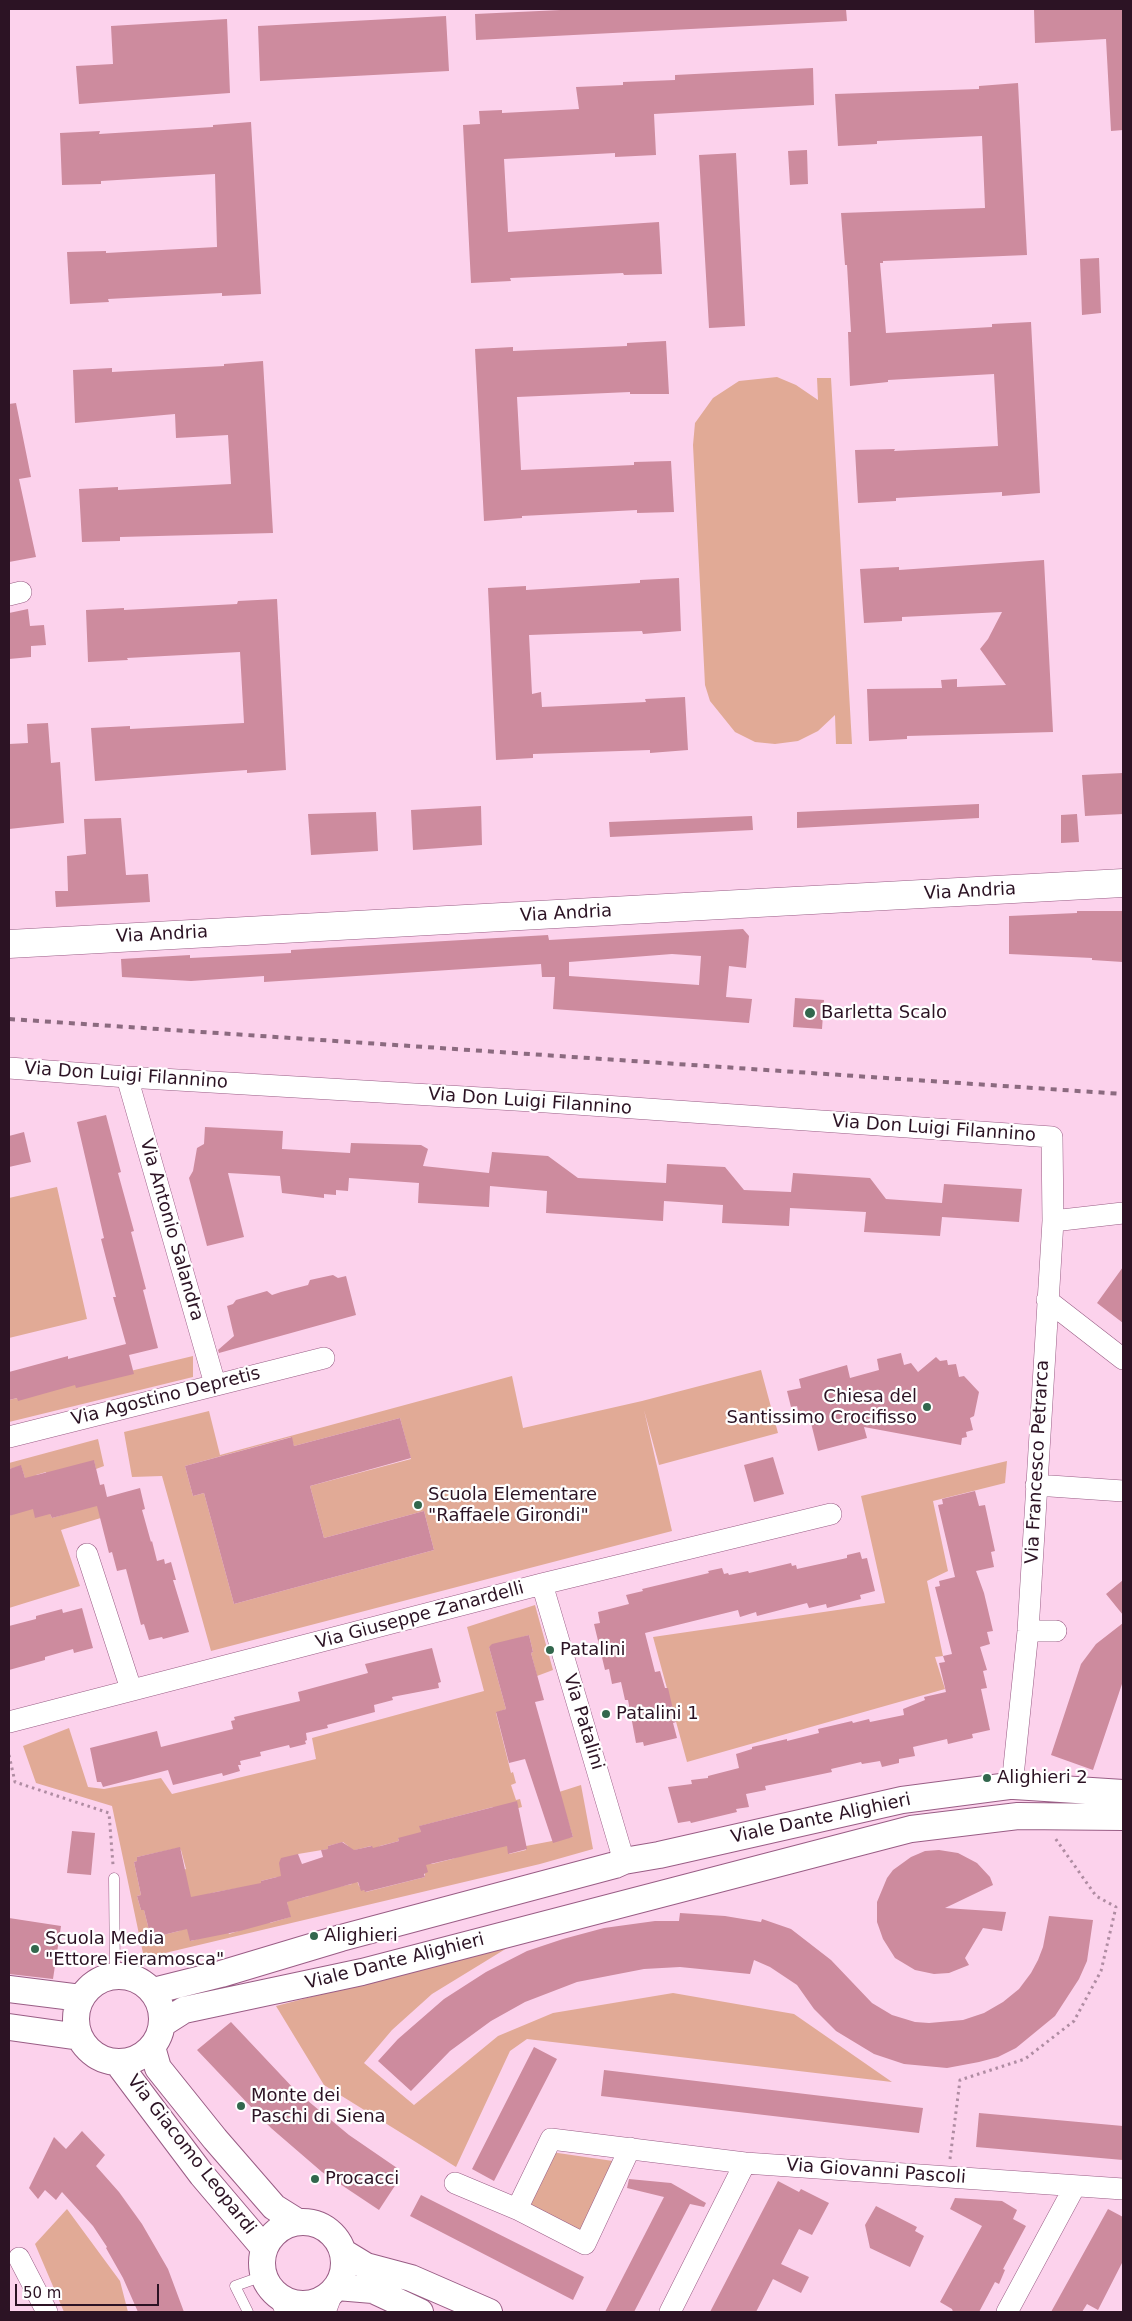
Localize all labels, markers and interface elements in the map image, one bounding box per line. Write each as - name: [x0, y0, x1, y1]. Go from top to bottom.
- street label: Via Andria: [923, 879, 1017, 905]
- street label: Via Andria: [519, 901, 613, 927]
- street label: Via Andria: [115, 922, 209, 948]
- place label: Barletta Scalo: [821, 1002, 947, 1024]
- marker: Barletta Scalo: [803, 1006, 817, 1020]
- street label: Via Don Luigi Filannino: [23, 1058, 229, 1094]
- street label: Via Don Luigi Filannino: [427, 1084, 633, 1120]
- street label: Via Don Luigi Filannino: [831, 1111, 1037, 1147]
- street label: Via Antonio Salandra: [135, 1136, 207, 1324]
- street label: Via Francesco Petrarca: [1022, 1359, 1054, 1565]
- street label: Via Agostino Depretis: [69, 1363, 263, 1431]
- place label: Chiesa del Santissimo Crocifisso: [726, 1386, 917, 1428]
- marker: Chiesa del Santissimo Crocifisso: [921, 1401, 933, 1413]
- place label: Scuola Elementare "Raffaele Girondi": [428, 1484, 597, 1526]
- marker: Scuola Elementare "Raffaele Girondi": [412, 1499, 424, 1511]
- street label: Via Giuseppe Zanardelli: [314, 1578, 526, 1654]
- place label: Patalini: [560, 1639, 626, 1661]
- marker: Patalini: [544, 1644, 556, 1656]
- street label: Via Patalini: [558, 1671, 608, 1773]
- place label: Patalini 1: [616, 1703, 699, 1725]
- marker: Patalini 1: [600, 1708, 612, 1720]
- place label: Alighieri 2: [997, 1767, 1088, 1789]
- marker: Alighieri 2: [981, 1772, 993, 1784]
- street label: Viale Dante Alighieri: [729, 1789, 913, 1849]
- place label: Alighieri: [324, 1925, 398, 1947]
- place label: Scuola Media "Ettore Fieramosca": [45, 1928, 224, 1970]
- street label: Viale Dante Alighieri: [303, 1929, 487, 1995]
- marker: Alighieri: [308, 1930, 320, 1942]
- marker: Scuola Media "Ettore Fieramosca": [29, 1943, 41, 1955]
- street label: Via Giacomo Leopardi: [122, 2071, 260, 2239]
- place label: Monte dei Paschi di Siena: [251, 2085, 386, 2128]
- marker: Monte dei Paschi di Siena: [235, 2100, 247, 2112]
- street label: Via Giovanni Pascoli: [785, 2155, 967, 2189]
- place label: Procacci: [325, 2168, 399, 2190]
- marker: Procacci: [309, 2173, 321, 2185]
- scale bar: [18, 2274, 161, 2306]
- text: 50 m: [23, 2284, 61, 2302]

